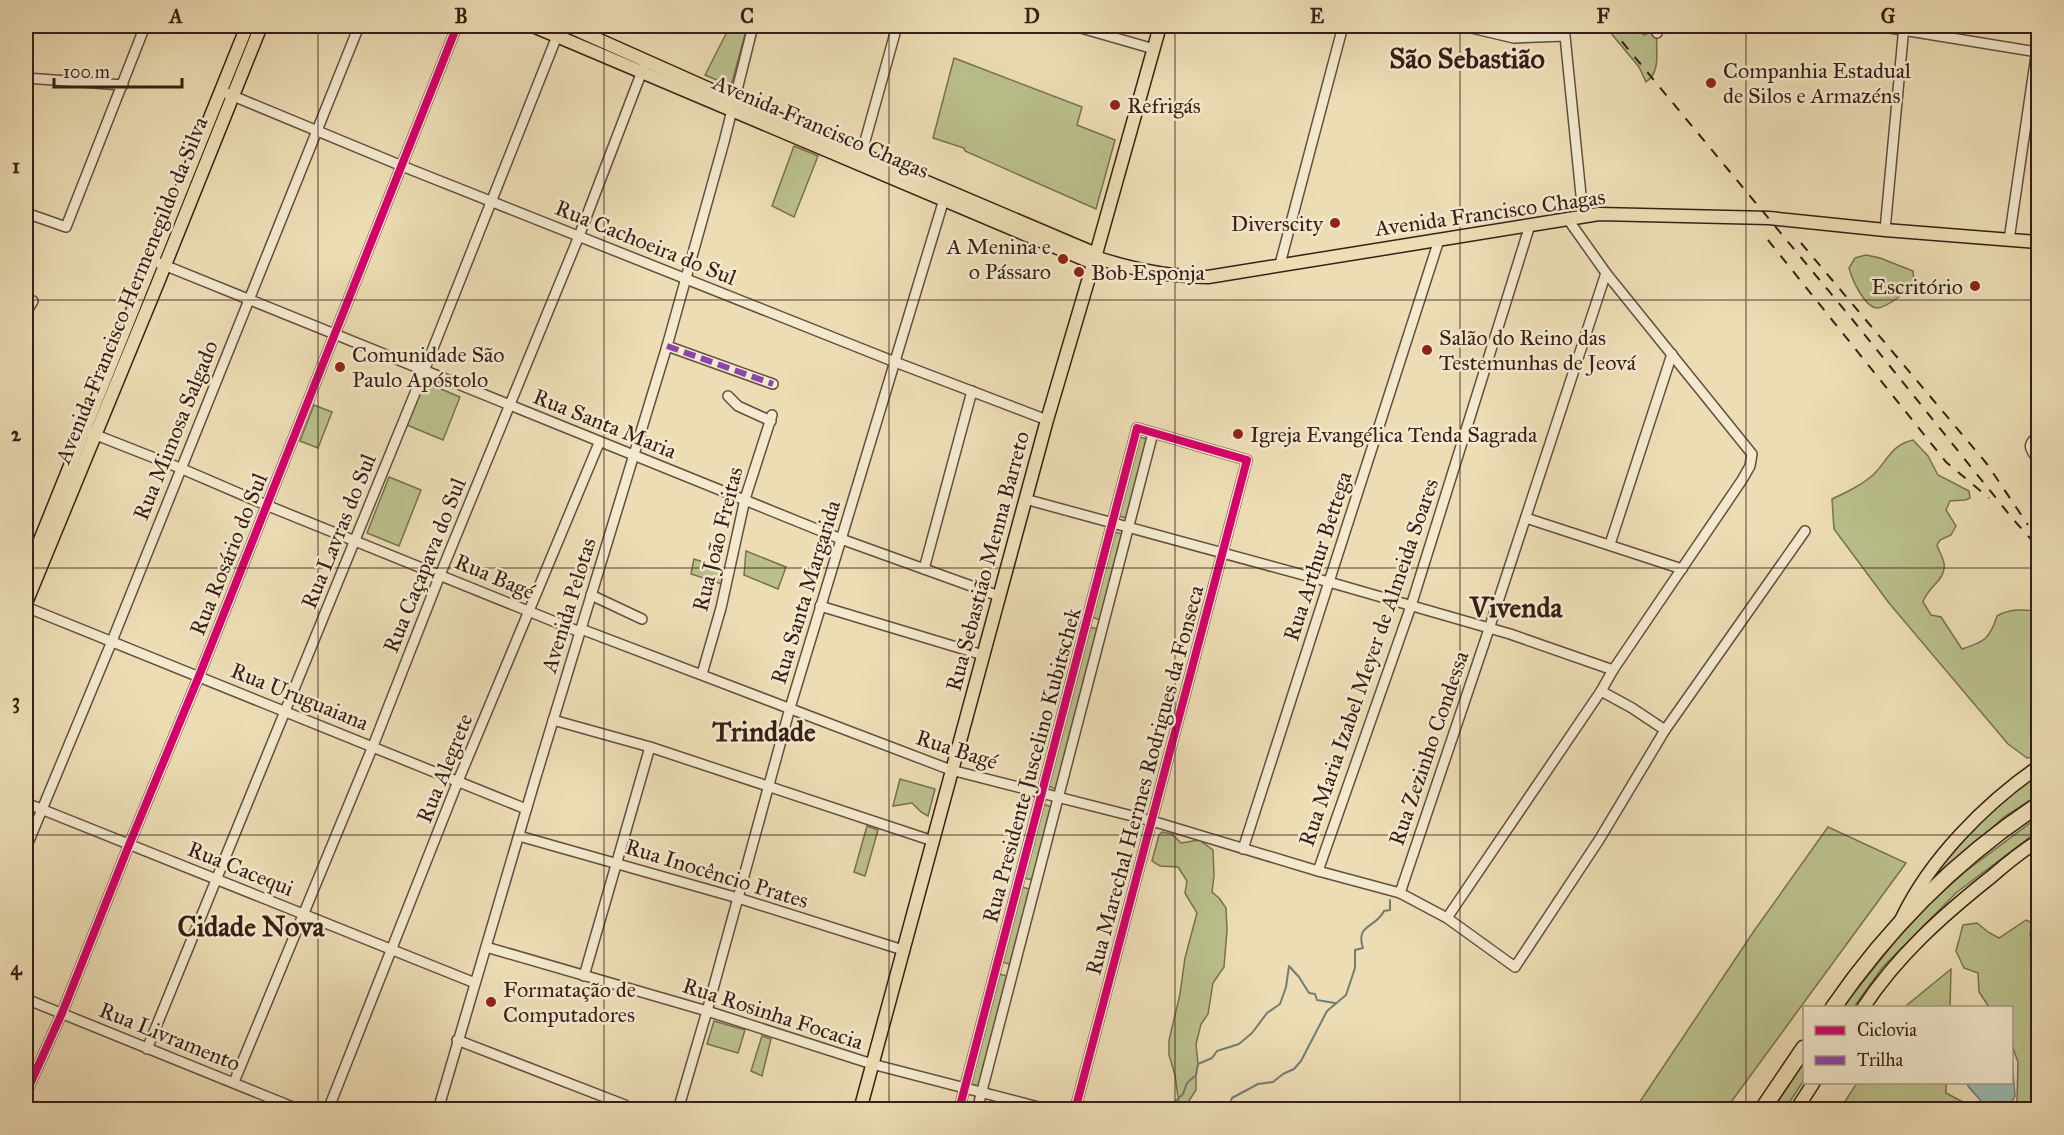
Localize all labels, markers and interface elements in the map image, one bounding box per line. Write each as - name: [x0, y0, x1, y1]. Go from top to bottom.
- text: A: [167, 4, 183, 28]
- text: B: [454, 4, 468, 28]
- text: C: [740, 4, 754, 28]
- text: D: [1024, 4, 1040, 28]
- text: E: [1310, 4, 1325, 28]
- text: F: [1596, 4, 1610, 28]
- text: G: [1881, 4, 1896, 28]
- district label: São Sebastião: [1389, 41, 1545, 76]
- scale bar: [54, 51, 182, 89]
- place label: Companhia Estadual de Silos e Armazéns: [1723, 57, 1911, 109]
- text: 100 m: [63, 61, 110, 83]
- street label: Avenida Francisco Chagas: [708, 68, 933, 184]
- marker: Companhia Estadual de Silos e Armazéns: [1704, 76, 1718, 90]
- place label: Refrigás: [1127, 92, 1201, 119]
- marker: Refrigás: [1108, 98, 1122, 112]
- street label: Avenida Francisco Hermenegildo da Silva: [49, 112, 214, 468]
- text: 1: [12, 154, 20, 178]
- street label: Avenida Francisco Chagas: [1372, 183, 1607, 242]
- street label: Rua Cachoeira do Sul: [551, 194, 740, 291]
- place label: Diverscity: [1231, 210, 1324, 237]
- marker: Diverscity: [1328, 216, 1342, 230]
- place label: A Menina e o Pássaro: [946, 233, 1051, 285]
- marker: A Menina e o Pássaro: [1056, 252, 1070, 266]
- place label: Bob Esponja: [1091, 259, 1206, 286]
- marker: Bob Esponja: [1072, 265, 1086, 279]
- place label: Escritório: [1871, 273, 1963, 300]
- marker: Escritório: [1968, 279, 1982, 293]
- place label: Salão do Reino das Testemunhas de Jeová: [1439, 324, 1637, 376]
- street label: Rua Mimosa Salgado: [127, 336, 224, 524]
- place label: Comunidade São Paulo Apóstolo: [352, 341, 505, 393]
- marker: Salão do Reino das Testemunhas de Jeová: [1420, 343, 1434, 357]
- marker: Comunidade São Paulo Apóstolo: [333, 360, 347, 374]
- street label: Rua Santa Maria: [529, 382, 681, 465]
- place label: Igreja Evangélica Tenda Sagrada: [1250, 421, 1538, 448]
- text: 2: [11, 422, 22, 446]
- marker: Igreja Evangélica Tenda Sagrada: [1231, 427, 1245, 441]
- street label: Rua Sebastião Menna Barreto: [940, 428, 1035, 694]
- street label: Rua Lavras do Sul: [295, 450, 382, 613]
- street label: Rua João Freitas: [686, 464, 749, 614]
- street label: Rua Arthur Bettega: [1277, 467, 1358, 644]
- street label: Rua Rosário do Sul: [184, 469, 273, 639]
- street label: Rua Caçapava do Sul: [377, 474, 472, 656]
- street label: Rua Maria Izabel Meyer de Almeida Soares: [1293, 475, 1444, 850]
- street label: Rua Santa Margarida: [765, 496, 847, 687]
- street label: Avenida Pelotas: [535, 534, 602, 677]
- street label: Rua Bagé: [451, 548, 540, 606]
- street label: Rua Marechal Hermes Rodrigues da Fonseca: [1079, 582, 1210, 978]
- district label: Vivenda: [1469, 590, 1563, 625]
- street label: Rua Presidente Juscelino Kubitschek: [976, 604, 1087, 926]
- street label: Rua Zezinho Condessa: [1383, 647, 1475, 849]
- street label: Rua Uruguaiana: [227, 657, 373, 737]
- text: 3: [12, 689, 20, 714]
- street label: Rua Alegrete: [410, 710, 479, 827]
- district label: Trindade: [712, 714, 816, 749]
- street label: Rua Bagé: [913, 724, 1002, 776]
- street label: Rua Inocêncio Prates: [622, 833, 812, 914]
- street label: Rua Cacequi: [184, 835, 298, 902]
- district label: Cidade Nova: [178, 909, 326, 944]
- text: 4: [10, 956, 22, 981]
- street label: Rua Rosinha Focacia: [679, 972, 867, 1056]
- place label: Formatação de Computadores: [503, 976, 636, 1028]
- marker: Formatação de Computadores: [484, 995, 498, 1009]
- street label: Rua Livramento: [95, 996, 244, 1077]
- legend: [1803, 1006, 2013, 1084]
- text: Ciclovia: [1857, 1019, 1917, 1041]
- text: Trilha: [1857, 1049, 1903, 1071]

